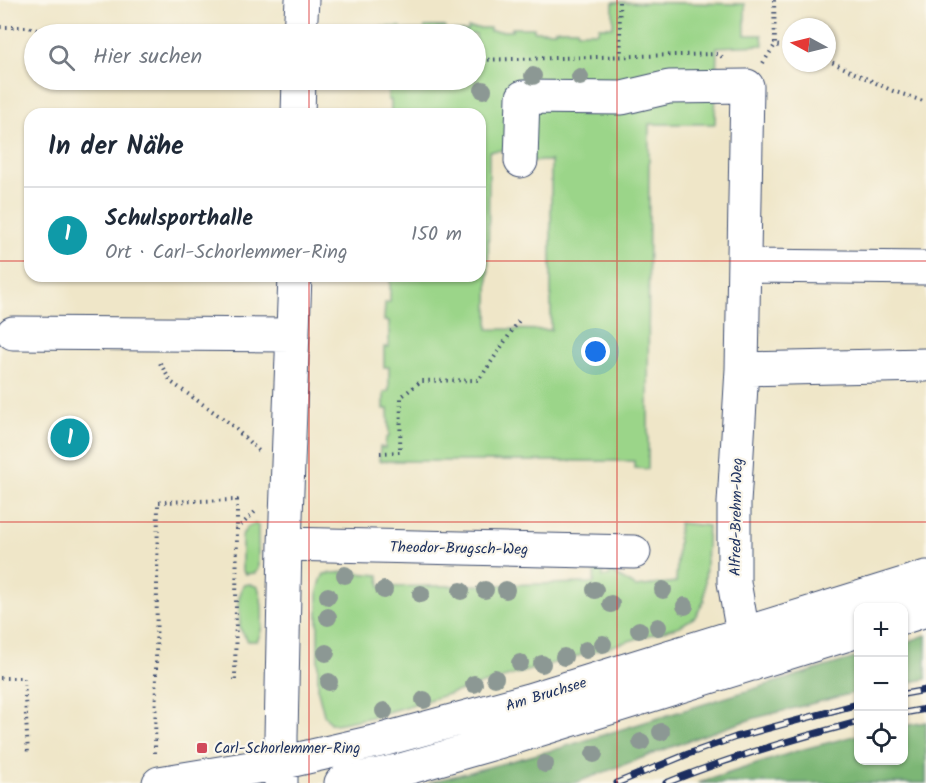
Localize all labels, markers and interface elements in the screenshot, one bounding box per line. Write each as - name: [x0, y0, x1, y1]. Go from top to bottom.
- north arrow: [782, 18, 836, 72]
- search box: [24, 24, 486, 90]
- text: Hier suchen: [93, 40, 202, 75]
- icon: search: [45, 41, 78, 74]
- text: In der Nähe: [48, 126, 184, 168]
- text: Schulsporthalle: [105, 202, 253, 237]
- text: 1: [64, 219, 71, 251]
- text: 150 m: [411, 219, 462, 251]
- text: Ort · Carl-Schorlemmer-Ring: [105, 237, 348, 269]
- your location: [581, 337, 610, 366]
- pin: 1: [50, 416, 90, 460]
- street label: Alfred-Brehm-Weg: [724, 458, 750, 576]
- street label: Theodor-Brugsch-Weg: [390, 536, 528, 562]
- map controls: [854, 603, 908, 765]
- button: +: [854, 603, 908, 657]
- button: −: [854, 657, 908, 711]
- street label: Am Bruchsee: [503, 671, 590, 719]
- button: locate: [854, 711, 908, 765]
- place label: Carl-Schorlemmer-Ring: [214, 737, 360, 761]
- marker: Carl-Schorlemmer-Ring: [195, 741, 209, 755]

